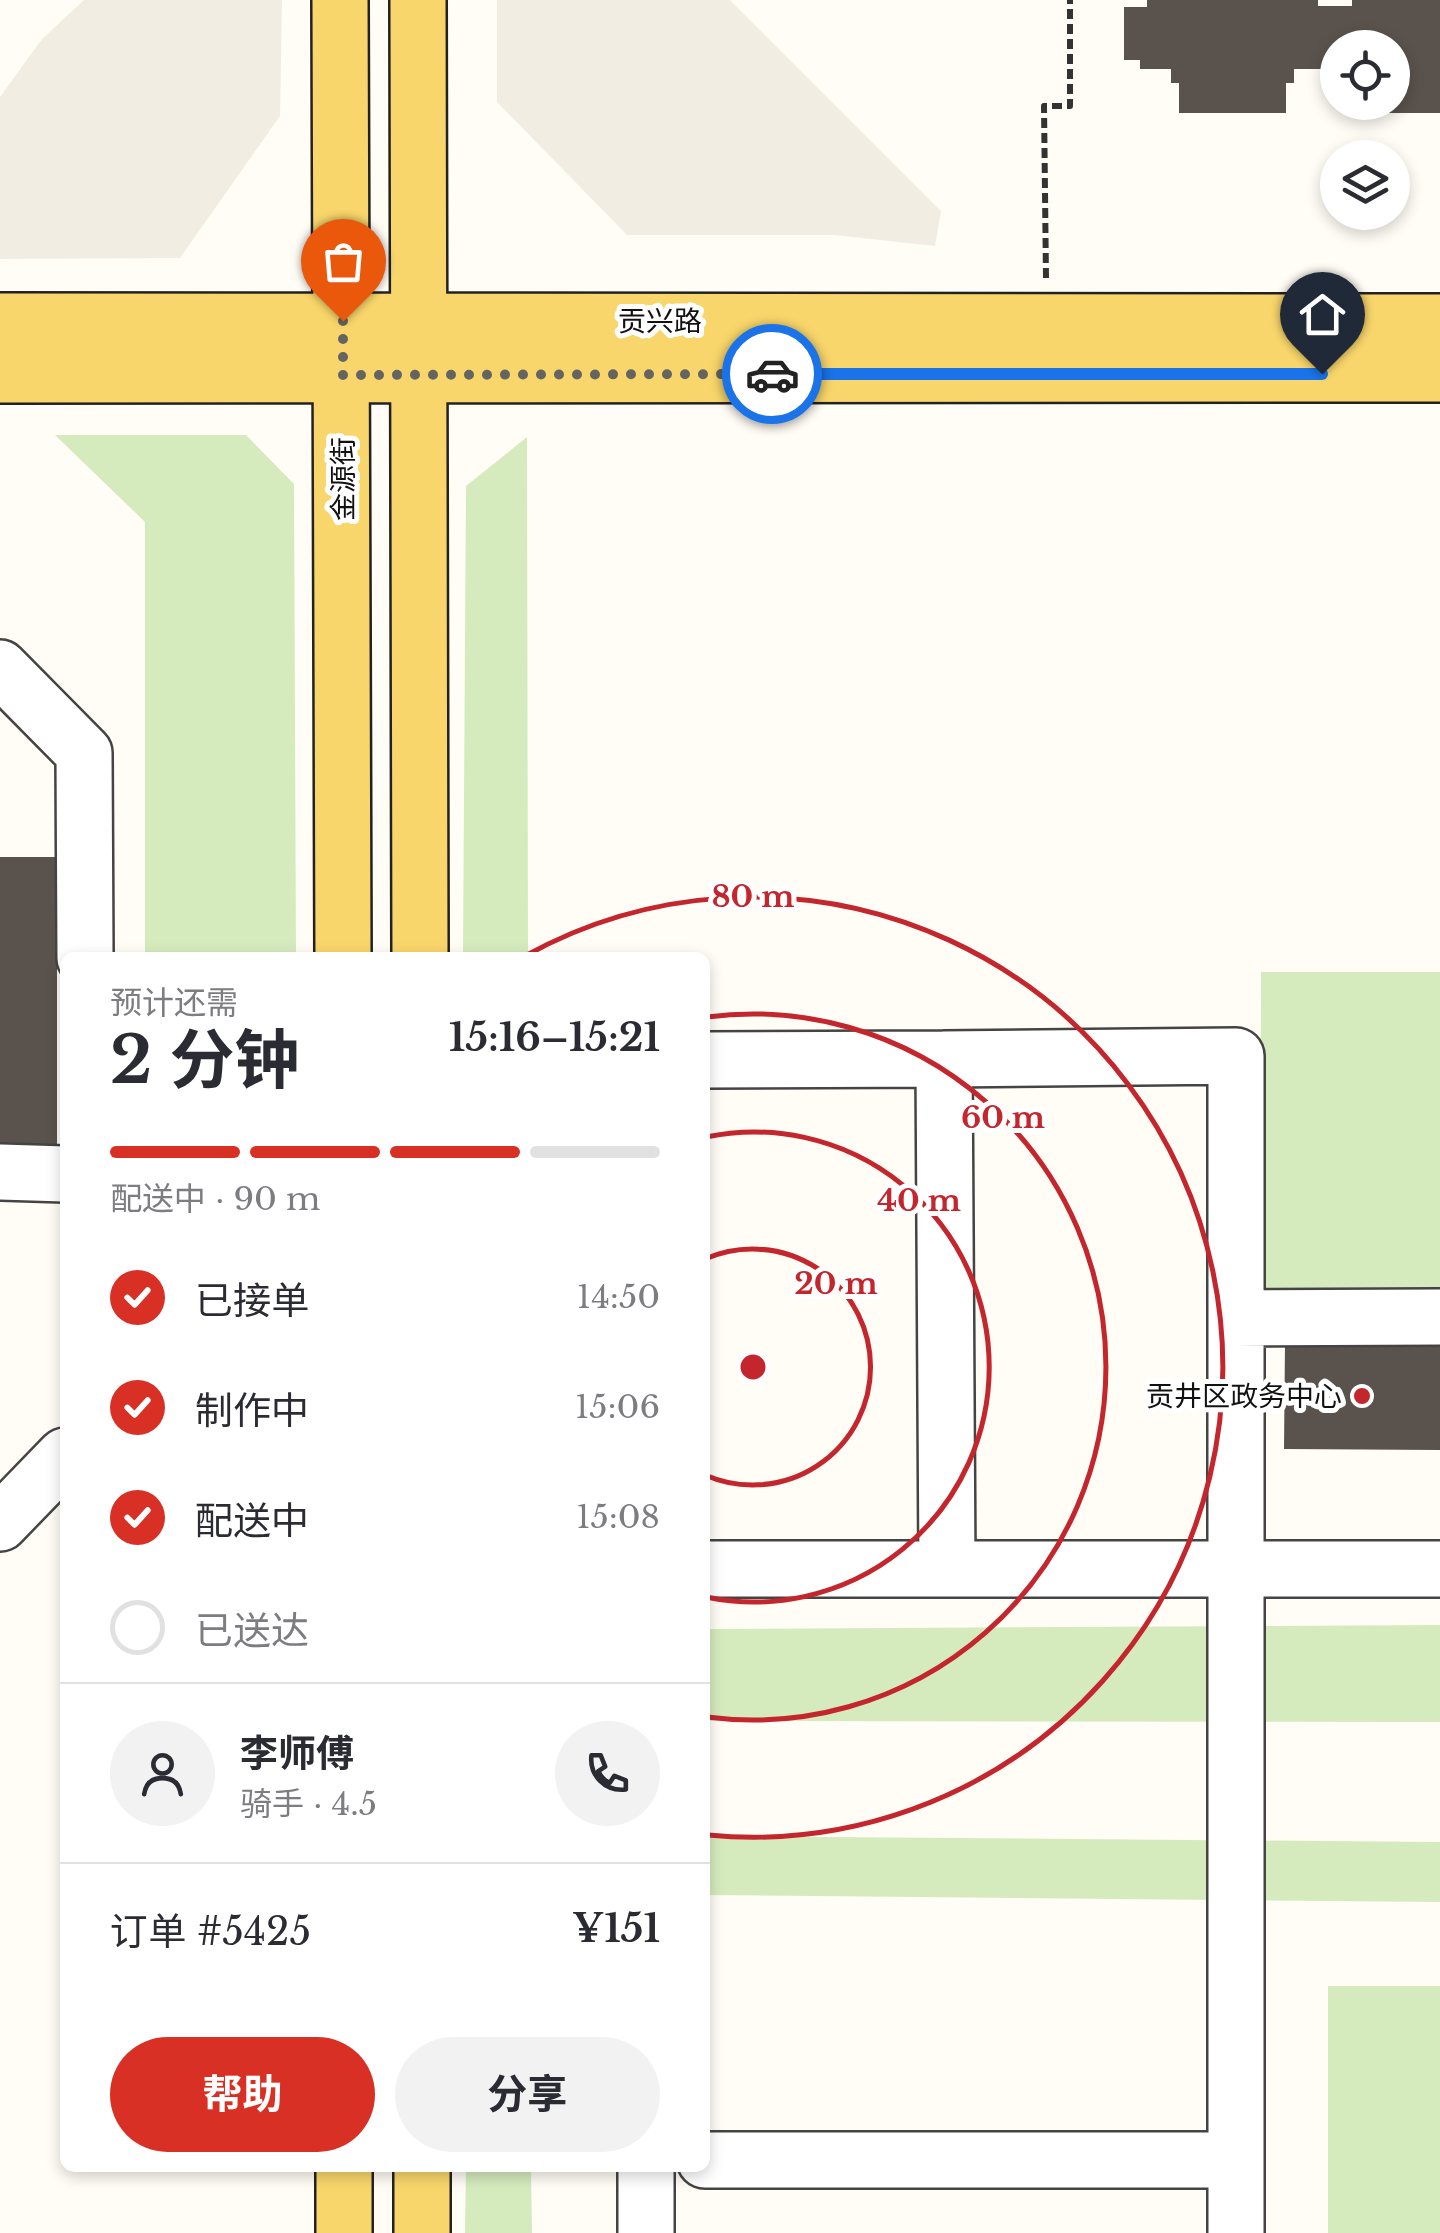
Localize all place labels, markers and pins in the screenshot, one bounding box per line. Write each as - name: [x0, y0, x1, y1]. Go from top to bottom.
- pin: [301, 219, 386, 322]
- pin: [1280, 272, 1365, 375]
- centre of rings: [735, 1349, 771, 1385]
- place label: 贡井区政务中心: [1146, 1379, 1342, 1414]
- marker: 贡井区政务中心: [1351, 1385, 1373, 1407]

